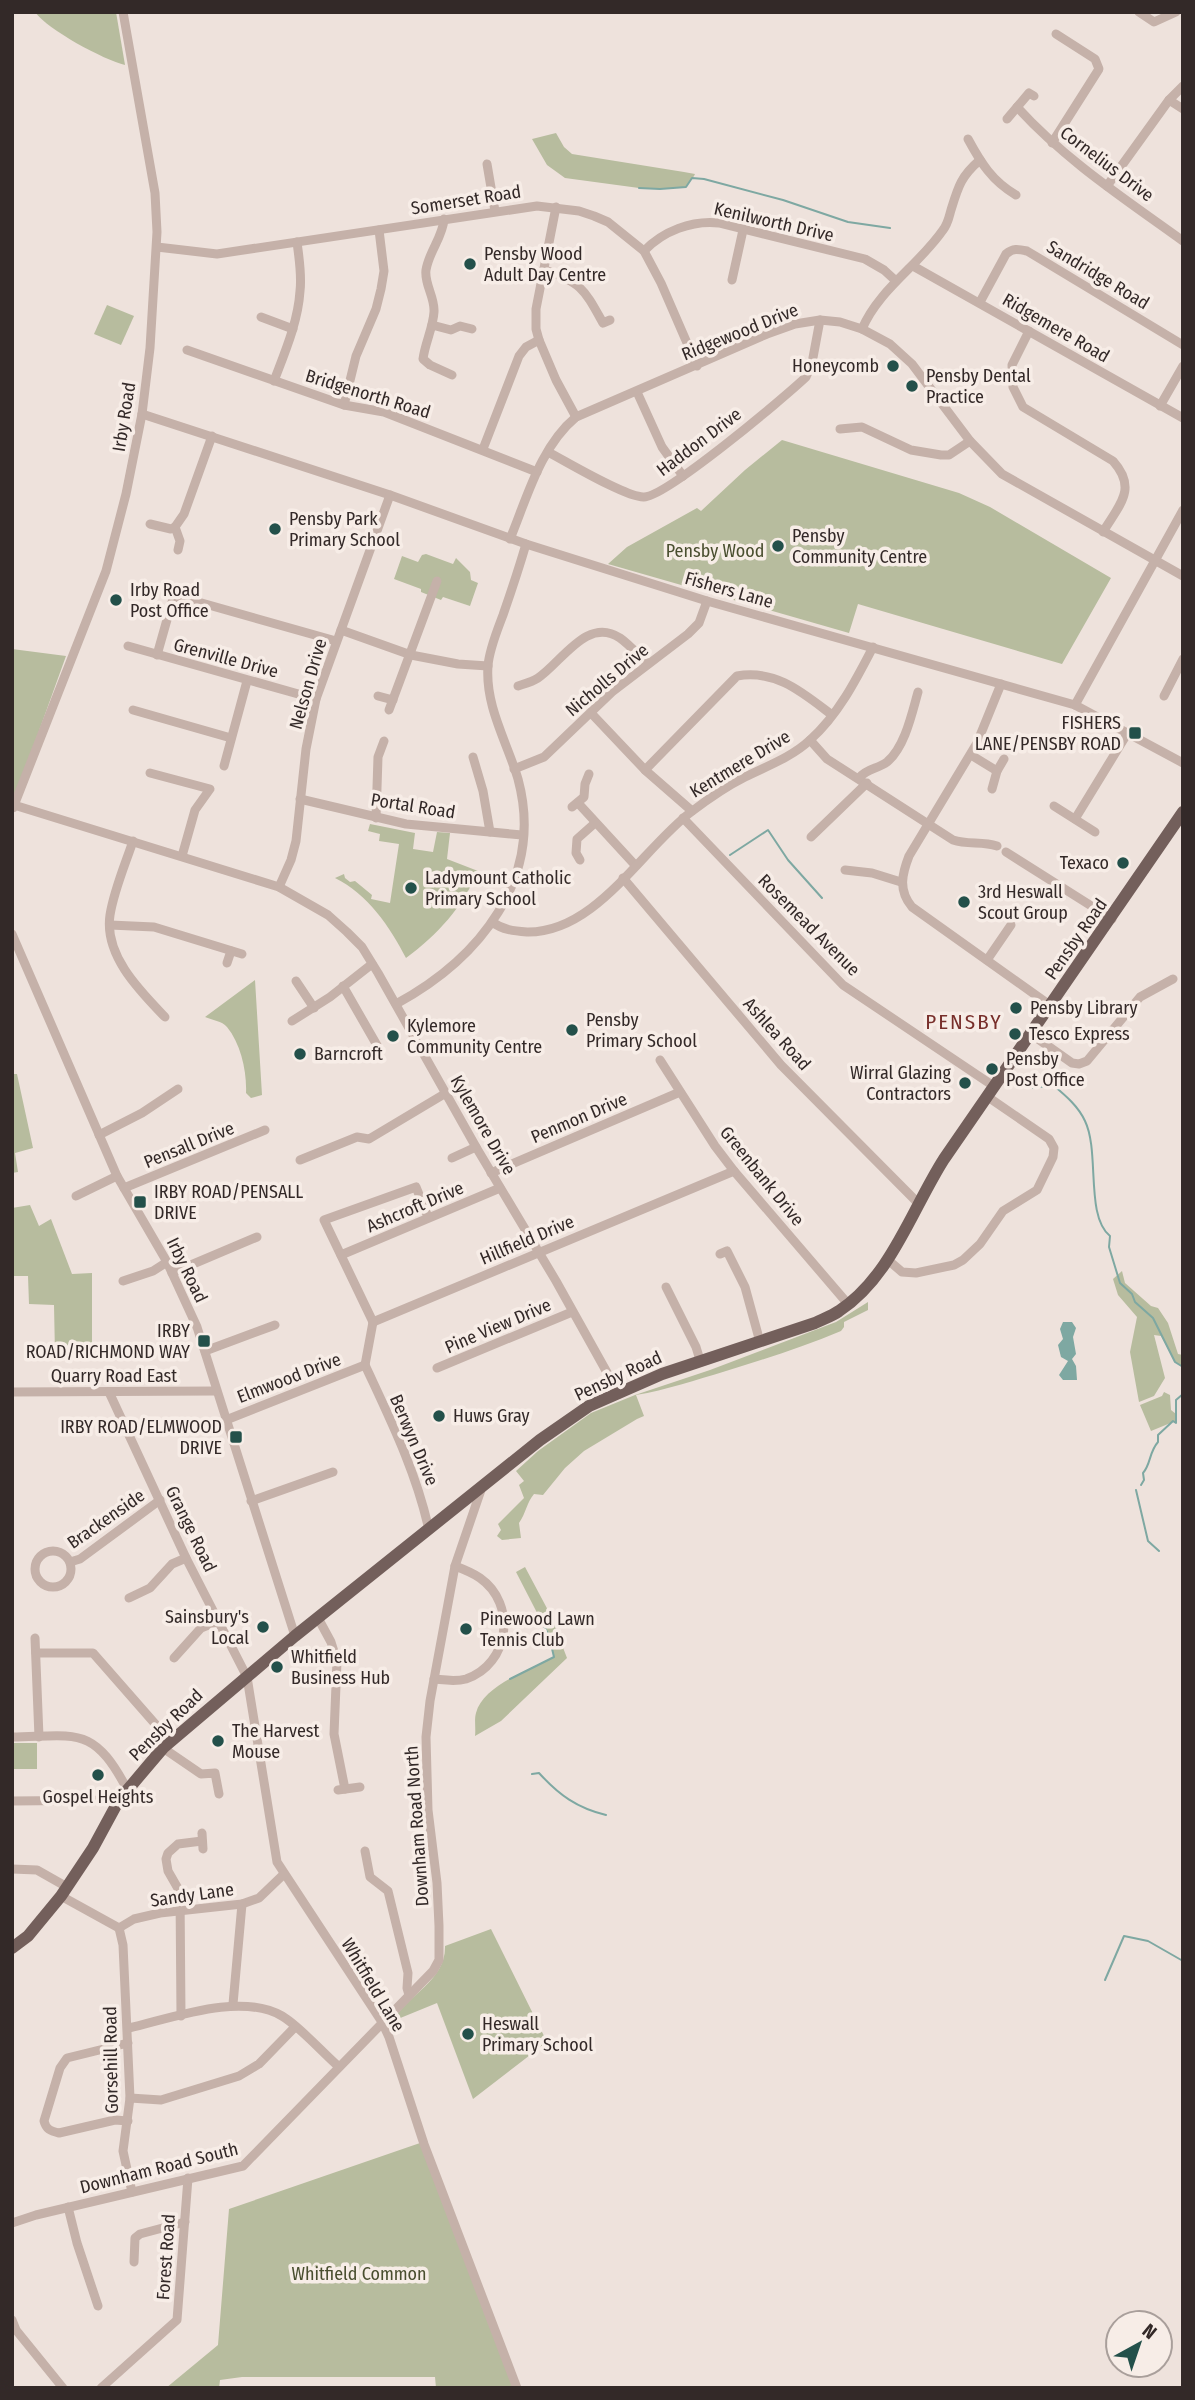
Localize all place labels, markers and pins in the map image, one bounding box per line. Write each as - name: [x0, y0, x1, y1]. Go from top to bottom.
- place label: Pensby Wood Adult Day Centre: [484, 243, 606, 286]
- marker: Pensby Wood Adult Day Centre: [462, 256, 478, 272]
- place label: Honeycomb: [792, 355, 879, 377]
- marker: Honeycomb: [885, 358, 901, 374]
- place label: Pensby Dental Practice: [926, 365, 1031, 408]
- marker: Pensby Dental Practice: [904, 378, 920, 394]
- place label: Pensby Park Primary School: [289, 508, 400, 551]
- marker: Pensby Park Primary School: [267, 521, 283, 537]
- place label: Pensby Community Centre: [792, 525, 927, 568]
- marker: Pensby Community Centre: [770, 538, 786, 554]
- place label: Irby Road Post Office: [130, 579, 209, 622]
- marker: Irby Road Post Office: [108, 592, 124, 608]
- place label: FISHERS LANE/PENSBY ROAD: [975, 712, 1121, 755]
- marker: FISHERS LANE/PENSBY ROAD: [1127, 725, 1143, 741]
- place label: Texaco: [1060, 852, 1109, 874]
- marker: Texaco: [1115, 855, 1131, 871]
- place label: Ladymount Catholic Primary School: [425, 867, 572, 910]
- marker: Ladymount Catholic Primary School: [403, 880, 419, 896]
- place label: 3rd Heswall Scout Group: [978, 881, 1068, 924]
- marker: 3rd Heswall Scout Group: [956, 894, 972, 910]
- place label: Pensby Library: [1030, 997, 1138, 1019]
- marker: Pensby Library: [1008, 1000, 1024, 1016]
- place label: Pensby Primary School: [586, 1009, 697, 1052]
- place label: Kylemore Community Centre: [407, 1015, 542, 1058]
- marker: Pensby Primary School: [564, 1022, 580, 1038]
- place label: Tesco Express: [1029, 1023, 1130, 1045]
- marker: Tesco Express: [1007, 1026, 1023, 1042]
- marker: Kylemore Community Centre: [385, 1028, 401, 1044]
- place label: Barncroft: [314, 1043, 383, 1065]
- marker: Barncroft: [292, 1046, 308, 1062]
- place label: Pensby Post Office: [1006, 1048, 1085, 1091]
- marker: Pensby Post Office: [984, 1061, 1000, 1077]
- place label: Wirral Glazing Contractors: [850, 1062, 952, 1105]
- marker: Wirral Glazing Contractors: [957, 1075, 973, 1091]
- place label: IRBY ROAD/PENSALL DRIVE: [154, 1181, 303, 1224]
- marker: IRBY ROAD/PENSALL DRIVE: [132, 1194, 148, 1210]
- place label: IRBY ROAD/RICHMOND WAY: [26, 1320, 190, 1363]
- marker: IRBY ROAD/RICHMOND WAY: [196, 1333, 212, 1349]
- place label: Huws Gray: [453, 1405, 530, 1427]
- marker: Huws Gray: [431, 1408, 447, 1424]
- place label: IRBY ROAD/ELMWOOD DRIVE: [60, 1416, 222, 1459]
- marker: IRBY ROAD/ELMWOOD DRIVE: [228, 1429, 244, 1445]
- place label: Sainsbury's Local: [165, 1606, 249, 1649]
- place label: Pinewood Lawn Tennis Club: [480, 1608, 595, 1651]
- marker: Sainsbury's Local: [255, 1619, 271, 1635]
- marker: Pinewood Lawn Tennis Club: [458, 1621, 474, 1637]
- place label: Whitfield Business Hub: [291, 1646, 390, 1689]
- marker: Whitfield Business Hub: [269, 1659, 285, 1675]
- place label: The Harvest Mouse: [232, 1720, 319, 1763]
- marker: The Harvest Mouse: [210, 1733, 226, 1749]
- marker: Gospel Heights: [90, 1767, 106, 1783]
- place label: Gospel Heights: [43, 1786, 154, 1808]
- place label: Heswall Primary School: [482, 2013, 593, 2056]
- marker: Heswall Primary School: [460, 2026, 476, 2042]

